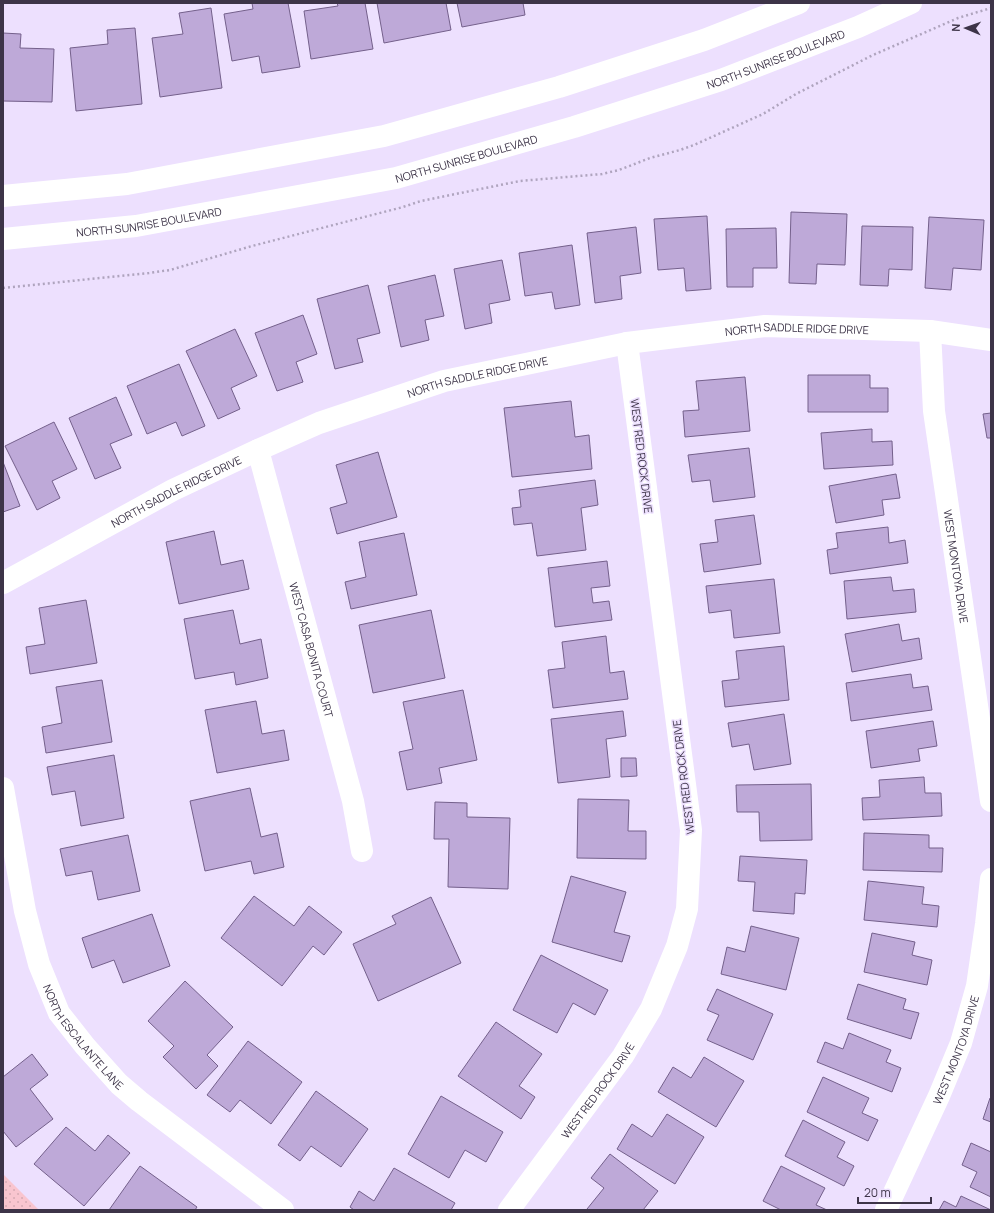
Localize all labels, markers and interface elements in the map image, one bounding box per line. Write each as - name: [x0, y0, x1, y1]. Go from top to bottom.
- north arrow: [946, 8, 986, 48]
- text: N: [948, 23, 963, 32]
- street label: NORTH SUNRISE BOULEVARD: [704, 25, 847, 92]
- street label: NORTH SUNRISE BOULEVARD: [393, 130, 539, 185]
- street label: NORTH SUNRISE BOULEVARD: [75, 203, 223, 239]
- street label: NORTH SADDLE RIDGE DRIVE: [724, 318, 869, 338]
- street label: NORTH SADDLE RIDGE DRIVE: [405, 352, 549, 400]
- street label: WEST RED ROCK DRIVE: [628, 398, 656, 514]
- street label: NORTH SADDLE RIDGE DRIVE: [108, 452, 244, 530]
- street label: WEST MONTOYA DRIVE: [941, 508, 972, 624]
- street label: WEST CASA BONITA COURT: [287, 581, 338, 719]
- street label: WEST RED ROCK DRIVE: [669, 719, 697, 835]
- street label: NORTH ESCALANTE LANE: [41, 982, 127, 1092]
- street label: WEST MONTOYA DRIVE: [929, 993, 982, 1107]
- street label: WEST RED ROCK DRIVE: [557, 1039, 637, 1141]
- scale bar: [858, 1179, 931, 1205]
- text: 20 m: [864, 1184, 891, 1201]

